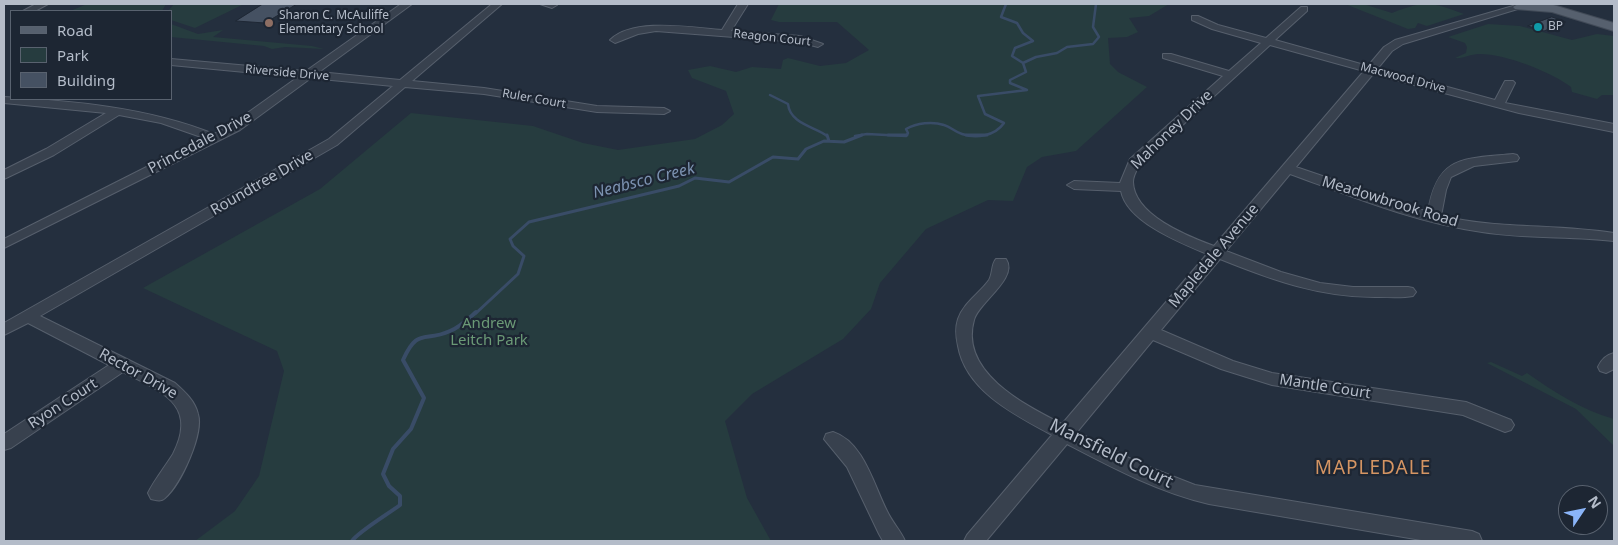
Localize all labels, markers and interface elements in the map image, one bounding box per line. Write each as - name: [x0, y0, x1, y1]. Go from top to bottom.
- place label: Sharon C. McAuliffe Elementary School: [279, 9, 389, 37]
- legend: [10, 10, 172, 100]
- marker: Sharon C. McAuliffe Elementary School: [263, 17, 275, 29]
- text: Road: [57, 20, 93, 40]
- place label: BP: [1548, 20, 1563, 34]
- marker: BP: [1532, 21, 1544, 33]
- street label: Reagon Court: [733, 27, 811, 49]
- text: Park: [57, 45, 89, 65]
- street label: Macwood Drive: [1359, 60, 1447, 96]
- street label: Riverside Drive: [244, 62, 330, 84]
- text: Building: [57, 70, 115, 90]
- street label: Ruler Court: [501, 86, 567, 112]
- street label: Mahoney Drive: [1127, 87, 1217, 173]
- street label: Princedale Drive: [145, 108, 255, 178]
- street label: Roundtree Drive: [208, 146, 316, 220]
- water label: Neabsco Creek: [591, 159, 697, 203]
- street label: Meadowbrook Road: [1320, 173, 1460, 231]
- street label: Mapledale Avenue: [1165, 200, 1263, 312]
- park label: Andrew Leitch Park: [450, 315, 528, 350]
- street label: Rector Drive: [96, 345, 180, 403]
- street label: Mantle Court: [1278, 371, 1372, 403]
- street label: Ryon Court: [25, 375, 101, 433]
- street label: Mansfield Court: [1046, 415, 1176, 493]
- district label: MAPLEDALE: [1314, 458, 1432, 480]
- north arrow: [1558, 485, 1608, 535]
- text: N: [1584, 492, 1606, 512]

